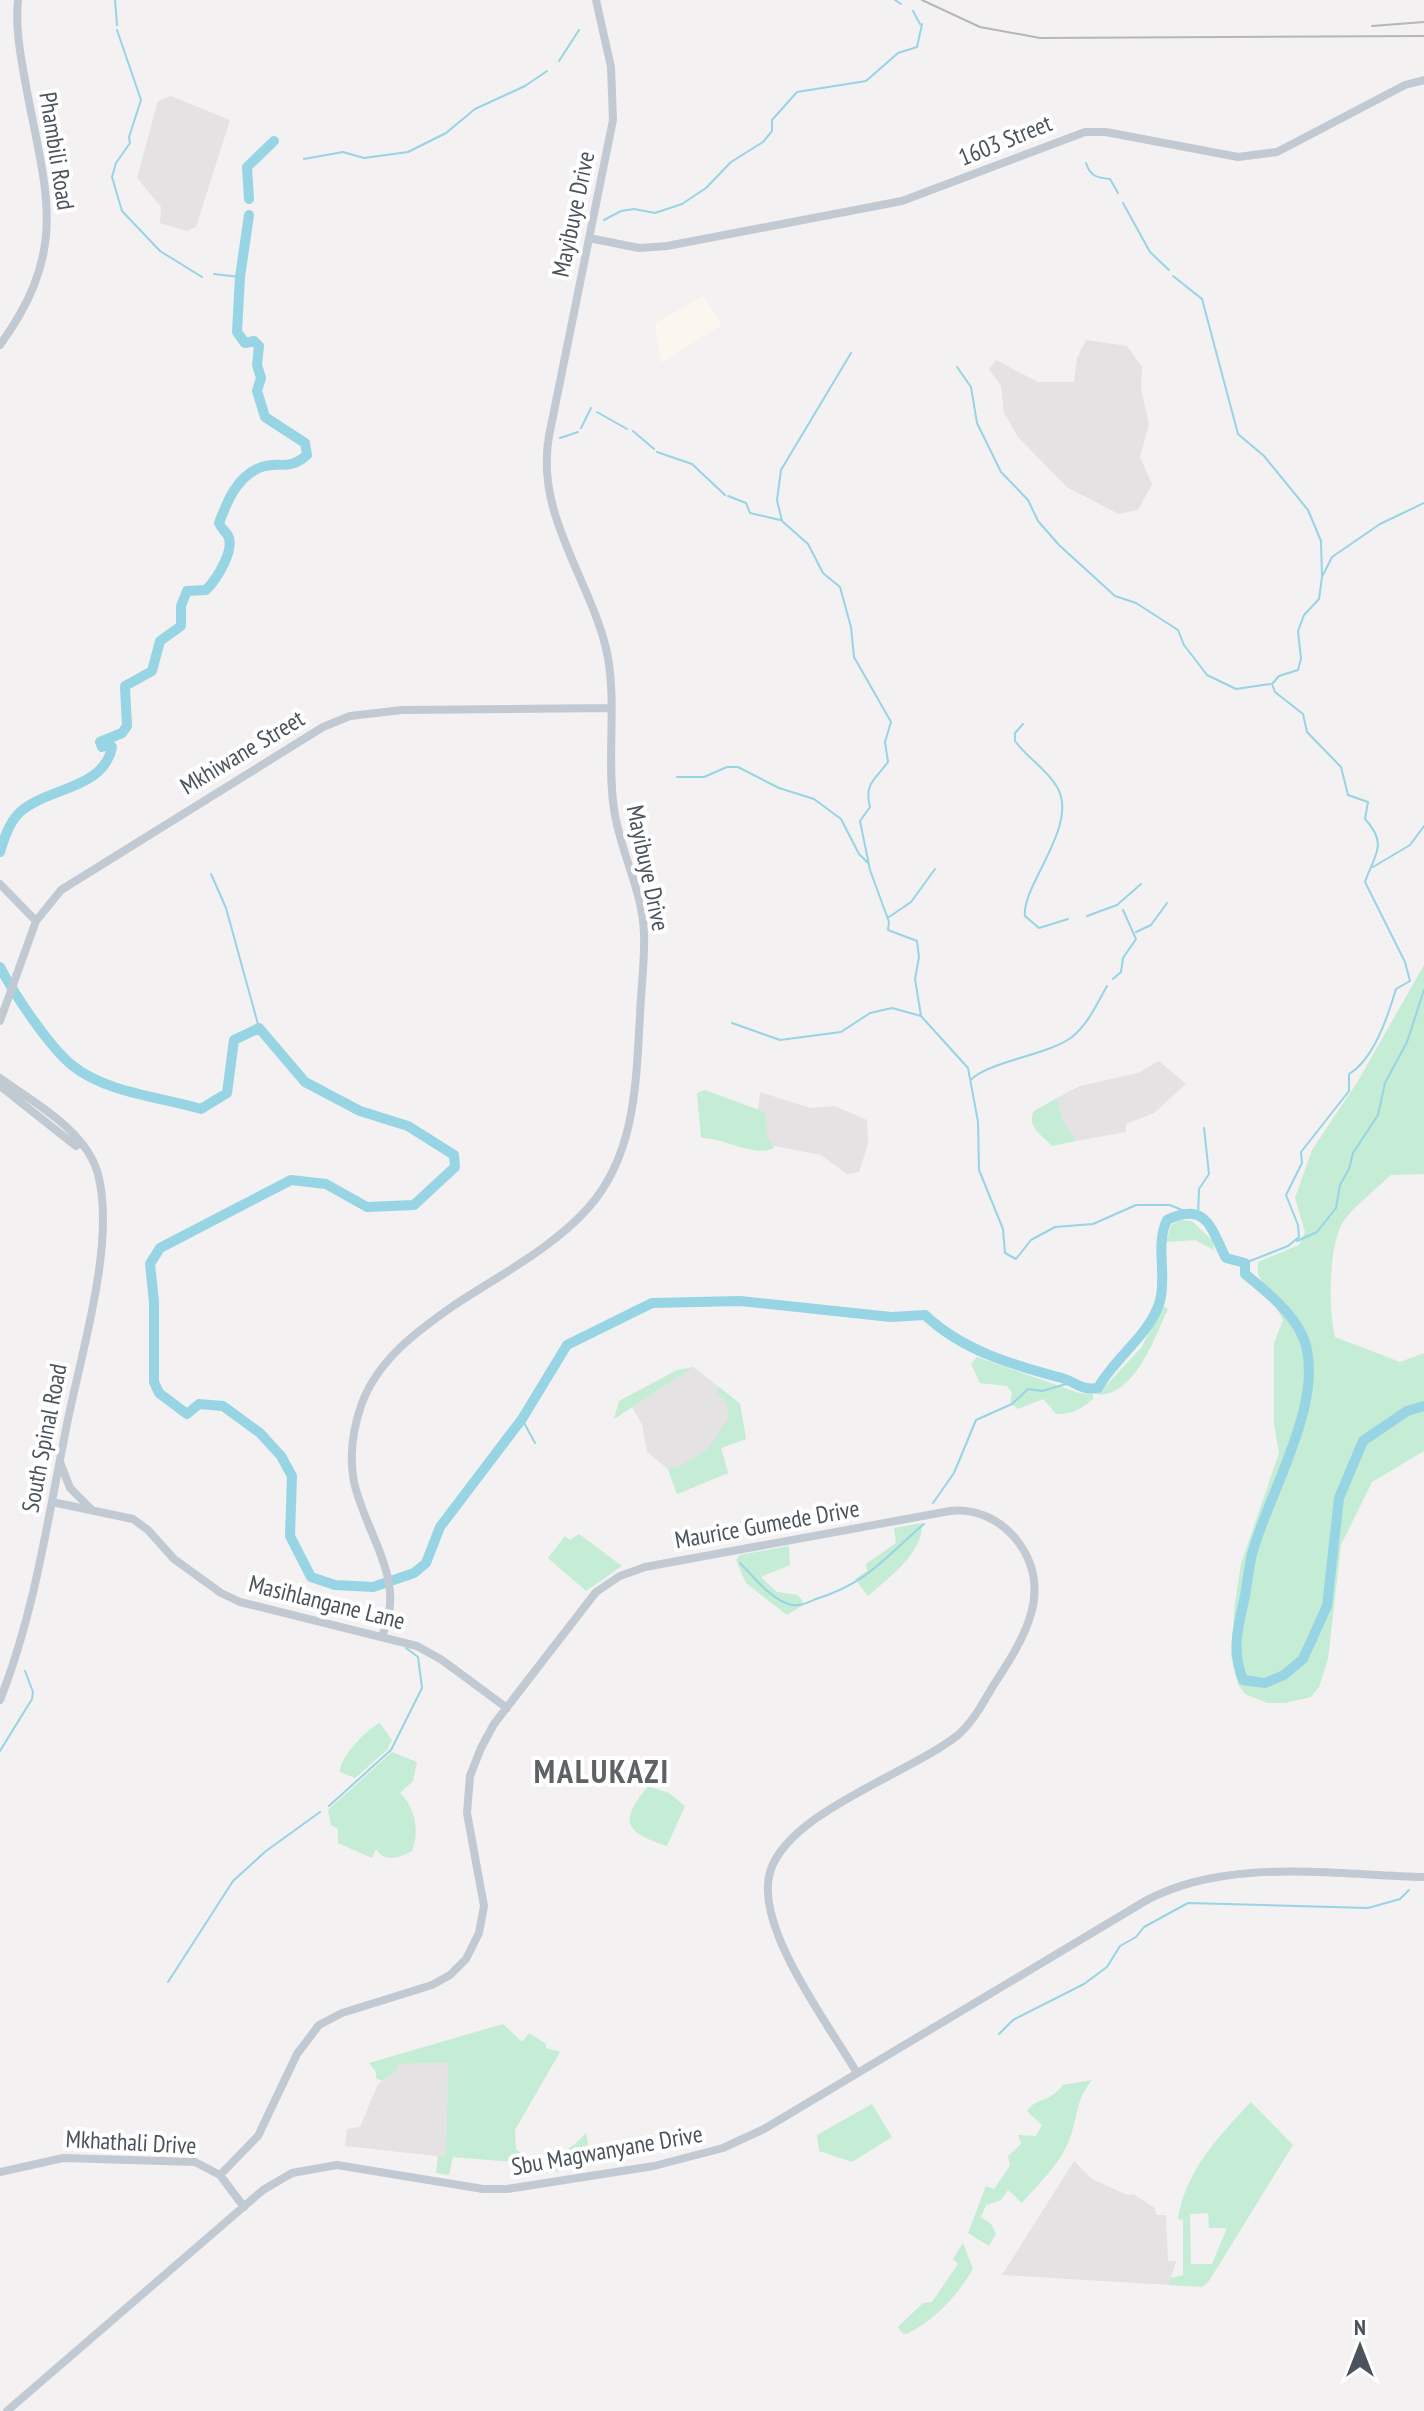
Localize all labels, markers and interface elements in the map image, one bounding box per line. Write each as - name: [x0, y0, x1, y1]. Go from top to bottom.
- street label: Phambili Road: [32, 90, 82, 212]
- street label: 1603 Street: [954, 107, 1057, 173]
- street label: Mayibuye Drive: [545, 148, 601, 280]
- street label: Mkhiwane Street: [174, 703, 310, 801]
- street label: Mayibuye Drive: [620, 802, 676, 934]
- street label: South Spinal Road: [14, 1361, 74, 1515]
- street label: Maurice Gumede Drive: [672, 1493, 862, 1555]
- street label: Masihlangane Lane: [246, 1568, 408, 1636]
- district label: MALUKAZI: [534, 1750, 670, 1792]
- street label: Sbu Magwanyane Drive: [509, 2118, 705, 2182]
- street label: Mkhathali Drive: [65, 2123, 197, 2161]
- north arrow: [1320, 2307, 1400, 2387]
- text: N: [1354, 2313, 1366, 2341]

